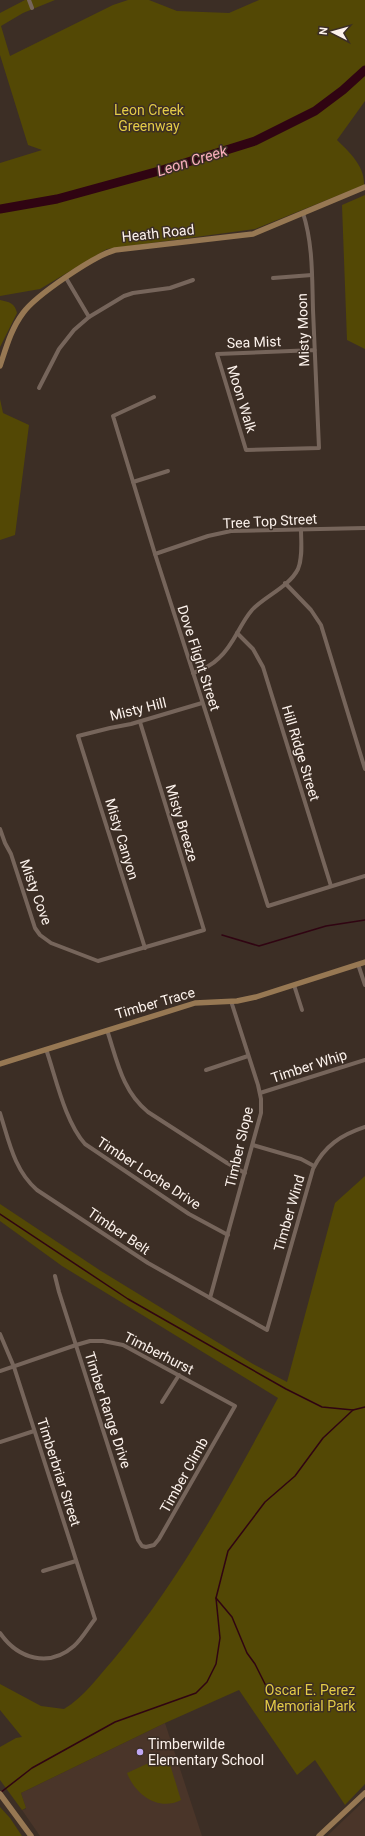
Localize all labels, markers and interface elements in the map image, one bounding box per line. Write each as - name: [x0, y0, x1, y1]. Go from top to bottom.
- north arrow: [313, 12, 353, 52]
- text: N: [317, 26, 330, 36]
- park label: Leon Creek Greenway: [114, 102, 185, 134]
- water label: Leon Creek: [155, 142, 230, 180]
- street label: Heath Road: [121, 221, 195, 245]
- street label: Misty Moon: [294, 293, 312, 367]
- street label: Sea Mist: [227, 333, 282, 351]
- street label: Moon Walk: [224, 363, 260, 436]
- street label: Tree Top Street: [222, 511, 318, 531]
- street label: Dove Flight Street: [174, 603, 224, 713]
- street label: Misty Hill: [108, 694, 168, 724]
- street label: Hill Ridge Street: [279, 703, 323, 803]
- street label: Misty Breeze: [163, 782, 201, 864]
- street label: Misty Canyon: [102, 796, 142, 882]
- street label: Misty Cove: [17, 857, 55, 927]
- street label: Timber Trace: [113, 984, 197, 1022]
- street label: Timber Whip: [269, 1046, 349, 1086]
- street label: Timber Slope: [222, 1105, 256, 1189]
- street label: Timber Loche Drive: [94, 1133, 204, 1213]
- street label: Timber Wind: [270, 1173, 308, 1253]
- street label: Timber Belt: [85, 1204, 154, 1258]
- street label: Timberhurst: [121, 1329, 197, 1378]
- street label: Timber Range Drive: [82, 1350, 134, 1470]
- street label: Timberbriar Street: [34, 1416, 84, 1529]
- street label: Timber Climb: [157, 1434, 211, 1515]
- park label: Oscar E. Perez Memorial Park: [265, 1682, 356, 1714]
- place label: Timberwilde Elementary School: [148, 1736, 264, 1768]
- marker: Timberwilde Elementary School: [135, 1747, 145, 1757]

